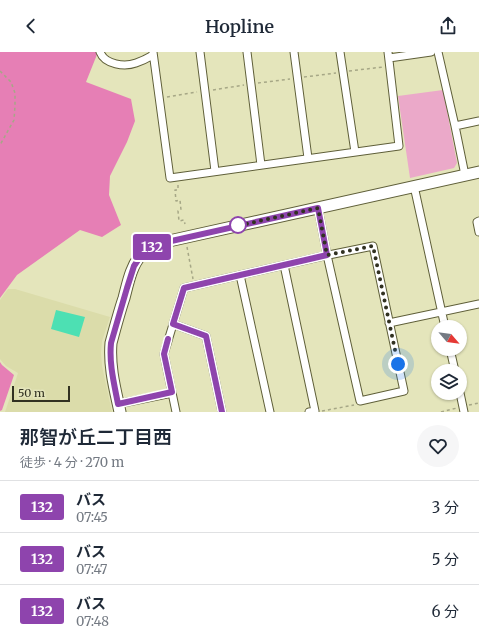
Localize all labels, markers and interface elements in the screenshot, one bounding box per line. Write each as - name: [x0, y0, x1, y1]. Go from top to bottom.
- icon: back: [20, 15, 42, 37]
- text: Hopline: [205, 15, 274, 38]
- icon: share: [437, 15, 459, 37]
- unlabelled marker: [229, 216, 247, 234]
- line badge: 132: [129, 234, 175, 260]
- text: 132: [141, 238, 163, 256]
- north arrow: [431, 320, 467, 356]
- map controls: [431, 320, 467, 400]
- your location: [388, 354, 408, 374]
- button: layers: [431, 364, 467, 400]
- scale bar: [12, 384, 70, 403]
- text: 50 m: [18, 386, 45, 400]
- text: 那智が丘二丁目西: [20, 425, 172, 449]
- button: heart: [417, 425, 459, 467]
- text: 徒歩 · 4 分 · 270 m: [20, 454, 124, 471]
- text: バス: [76, 490, 106, 509]
- text: 132: [31, 498, 53, 516]
- text: 3 分: [432, 498, 459, 517]
- text: 07:45: [76, 509, 108, 526]
- text: バス: [76, 542, 106, 561]
- text: 132: [31, 550, 53, 568]
- text: 5 分: [432, 550, 459, 569]
- text: 07:47: [76, 561, 108, 578]
- text: バス: [76, 594, 106, 613]
- text: 132: [31, 602, 53, 620]
- text: 6 分: [431, 602, 459, 621]
- text: 07:48: [76, 613, 109, 630]

